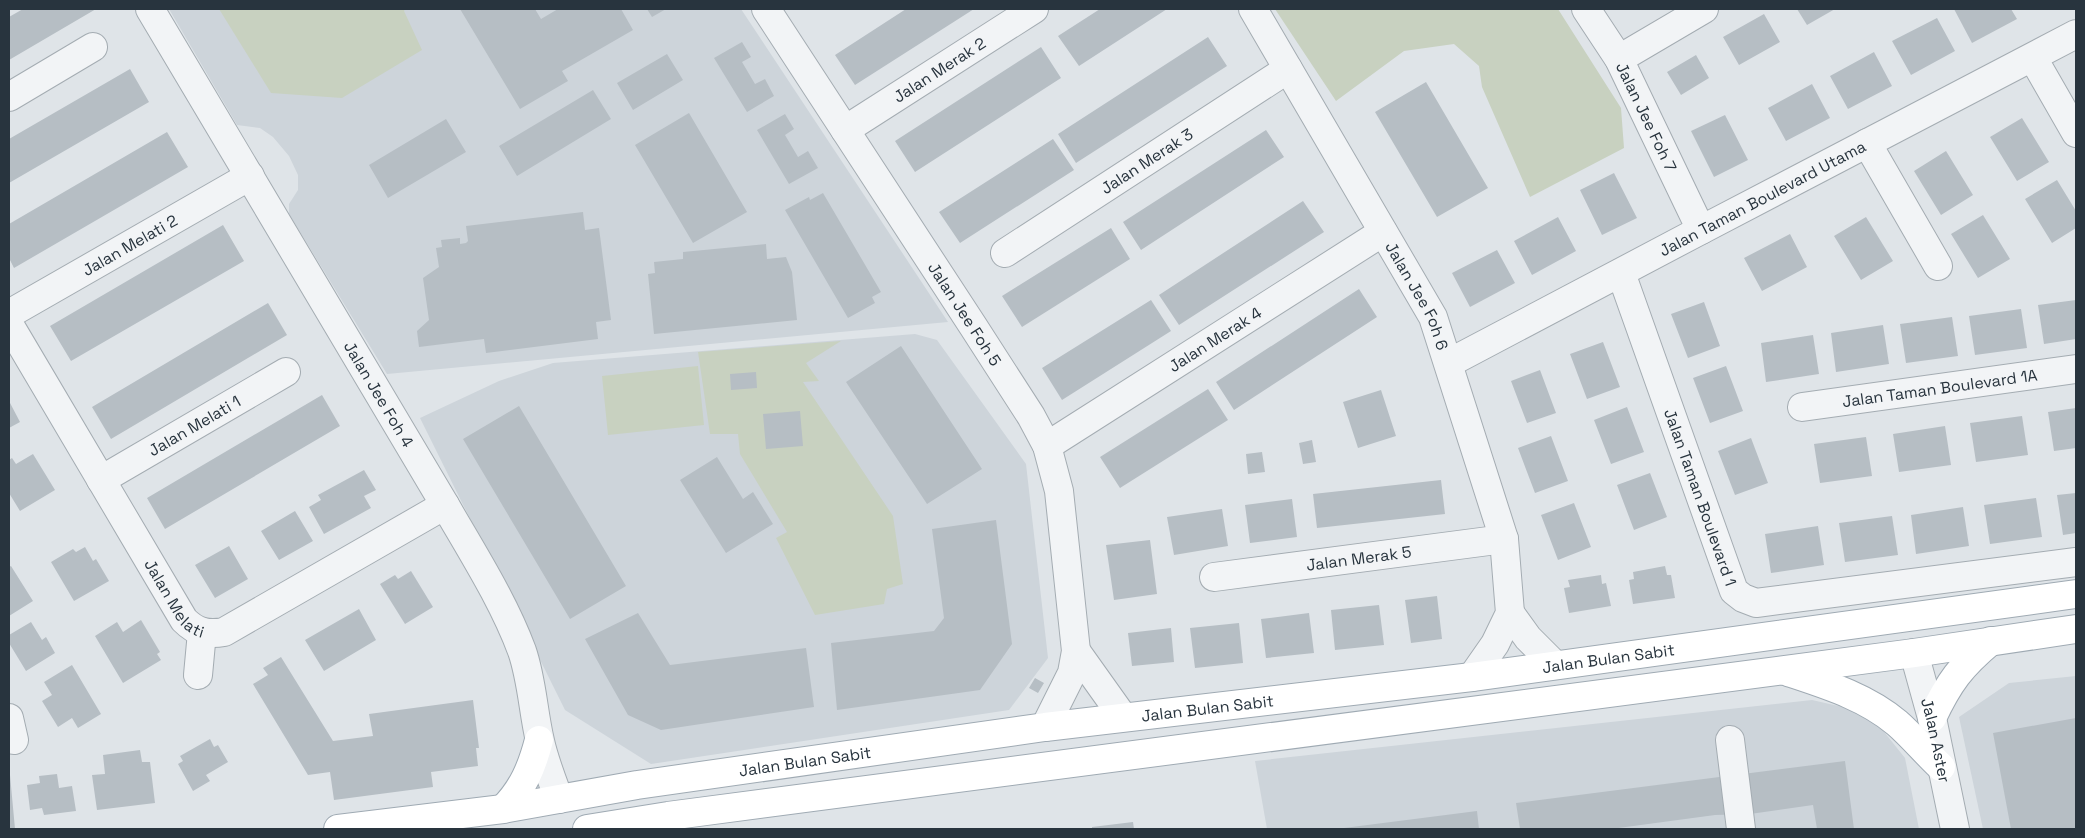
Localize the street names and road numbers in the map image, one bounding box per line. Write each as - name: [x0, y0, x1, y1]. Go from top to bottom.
- street label: Jalan Merak 2: [889, 32, 990, 107]
- street label: Jalan Jee Foh 7: [1612, 59, 1682, 175]
- street label: Jalan Merak 3: [1096, 123, 1197, 199]
- street label: Jalan Taman Boulevard Utama: [1655, 135, 1869, 261]
- street label: Jalan Melati 2: [78, 209, 181, 280]
- street label: Jalan Jee Foh 6: [1381, 238, 1453, 353]
- street label: Jalan Jee Foh 5: [924, 258, 1006, 370]
- street label: Jalan Merak 4: [1164, 302, 1265, 377]
- street label: Jalan Jee Foh 4: [339, 337, 419, 451]
- street label: Jalan Taman Boulevard 1A: [1841, 364, 2039, 412]
- street label: Jalan Melati 1: [144, 390, 244, 461]
- street label: Jalan Taman Boulevard 1: [1660, 406, 1742, 589]
- street label: Jalan Merak 5: [1305, 541, 1413, 575]
- street label: Jalan Melati: [140, 555, 207, 642]
- street label: Jalan Bulan Sabit: [1541, 639, 1676, 678]
- street label: Jalan Bulan Sabit: [1140, 690, 1275, 726]
- street label: Jalan Aster: [1916, 695, 1956, 784]
- street label: Jalan Bulan Sabit: [737, 741, 872, 781]

